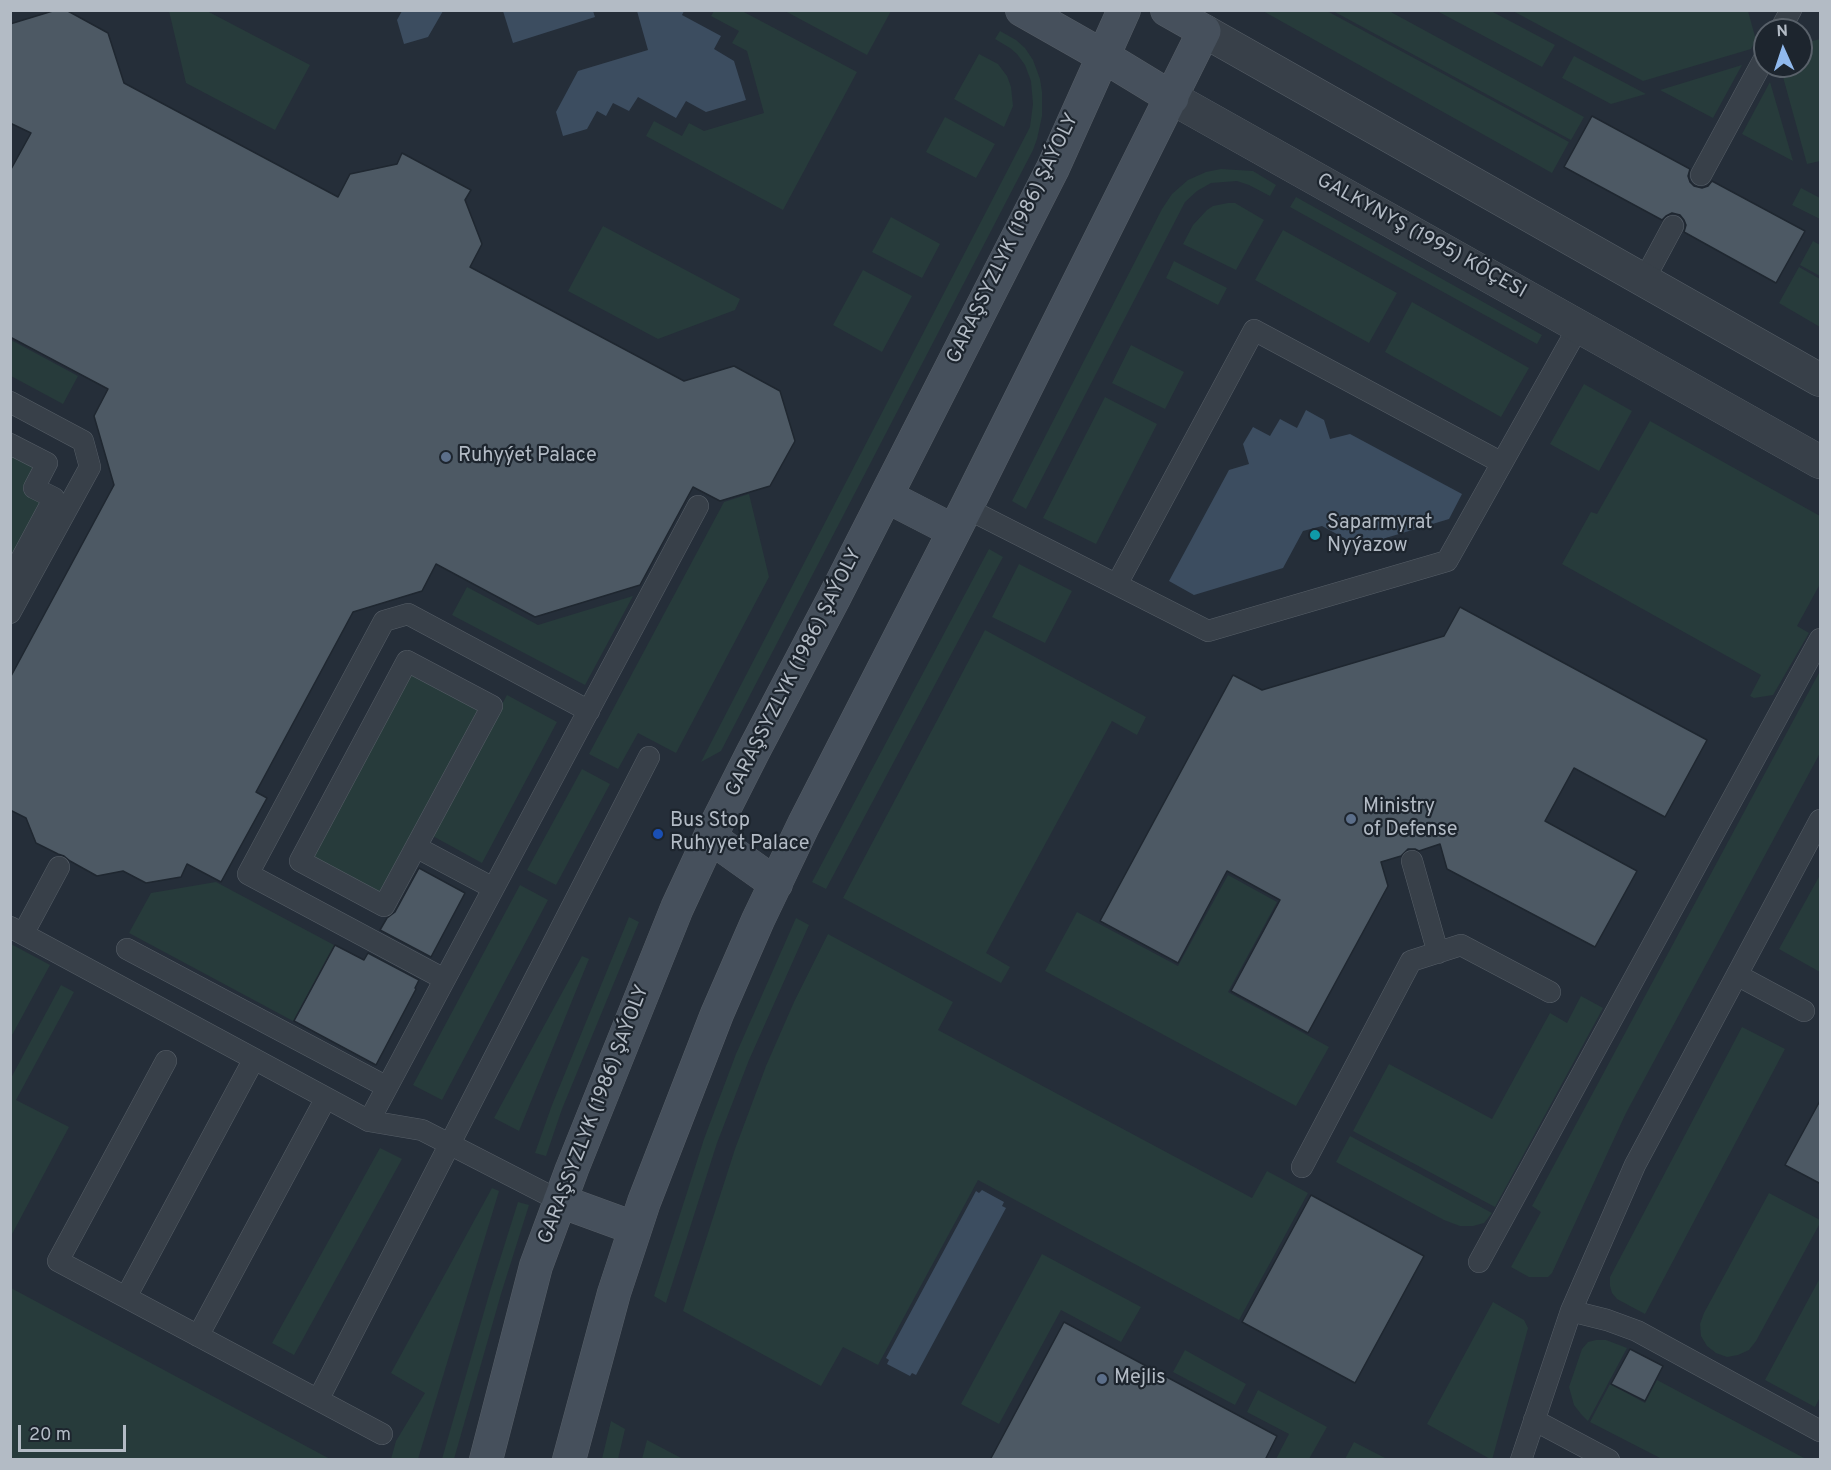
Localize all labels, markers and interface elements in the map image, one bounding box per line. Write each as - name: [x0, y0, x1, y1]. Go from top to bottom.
- north arrow: [1753, 18, 1813, 78]
- text: N: [1776, 22, 1788, 42]
- street label: GARAŞSYZLYK (1986) ŞAÝOLY: [943, 110, 1085, 368]
- street label: GALKYNYŞ (1995) KÖÇESI: [1312, 169, 1530, 305]
- place label: Ruhyýet Palace: [458, 445, 597, 469]
- marker: Ruhyýet Palace: [439, 450, 453, 464]
- place label: Saparmyrat Nyýazow: [1327, 512, 1433, 559]
- marker: Saparmyrat Nyýazow: [1308, 528, 1322, 542]
- street label: GARAŞSYZLYK (1986) ŞAÝOLY: [722, 545, 868, 801]
- place label: Ministry of Defense: [1363, 796, 1457, 843]
- place label: Bus Stop Ruhyyet Palace: [670, 810, 810, 857]
- marker: Ministry of Defense: [1344, 812, 1358, 826]
- marker: Bus Stop Ruhyyet Palace: [651, 827, 665, 841]
- street label: GARAŞSYZLYK (1986) ŞAÝOLY: [534, 982, 656, 1248]
- place label: Mejlis: [1114, 1367, 1166, 1391]
- marker: Mejlis: [1095, 1372, 1109, 1386]
- scale bar: [21, 1413, 129, 1451]
- text: 20 m: [29, 1424, 71, 1447]

